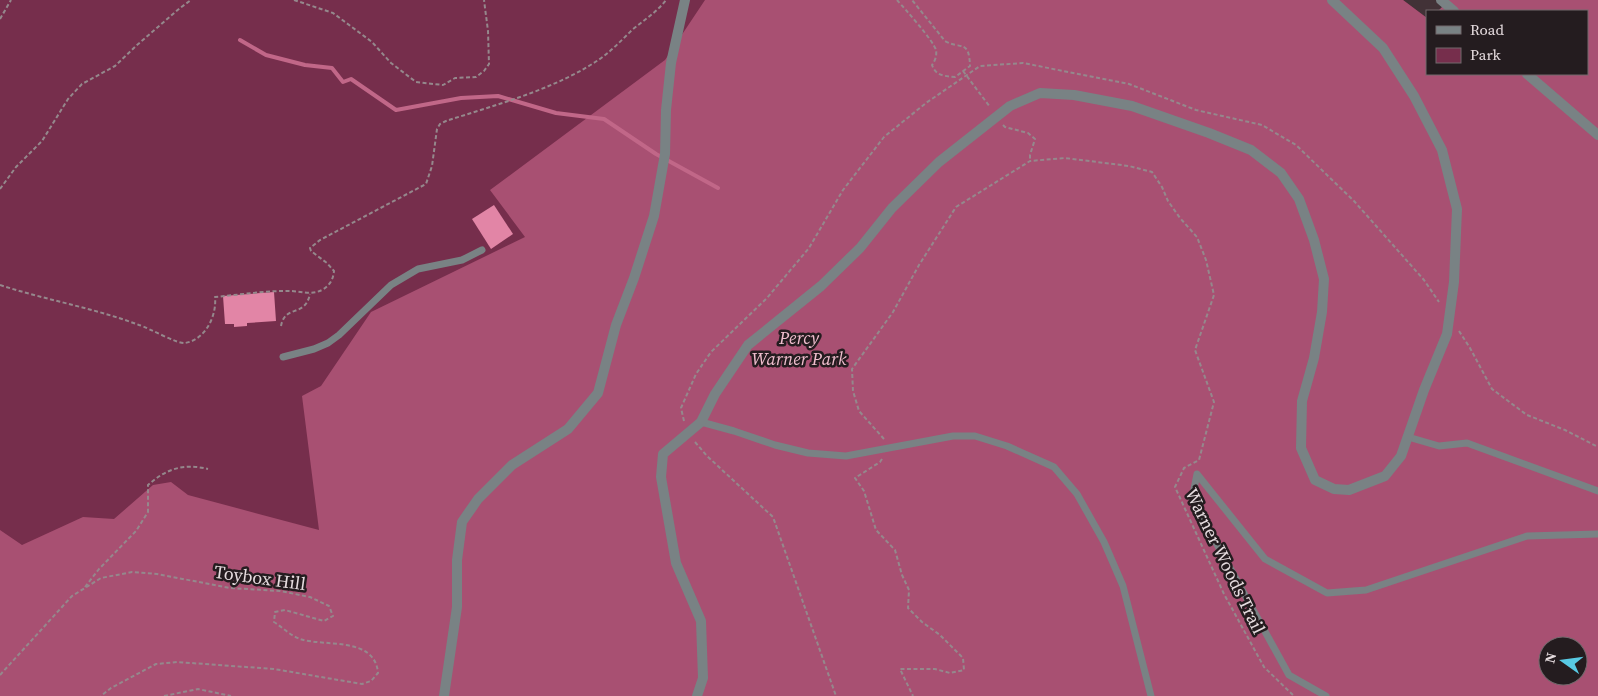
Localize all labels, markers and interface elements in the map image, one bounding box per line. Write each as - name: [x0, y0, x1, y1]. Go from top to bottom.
- legend: [1426, 10, 1588, 75]
- text: Road: [1470, 19, 1504, 40]
- text: Park: [1470, 44, 1502, 65]
- park label: Percy Warner Park: [752, 325, 847, 371]
- street label: Warner Woods Trail: [1179, 484, 1272, 638]
- street label: Toybox Hill: [213, 559, 307, 596]
- north arrow: [1538, 636, 1588, 686]
- text: N: [1539, 650, 1561, 665]

